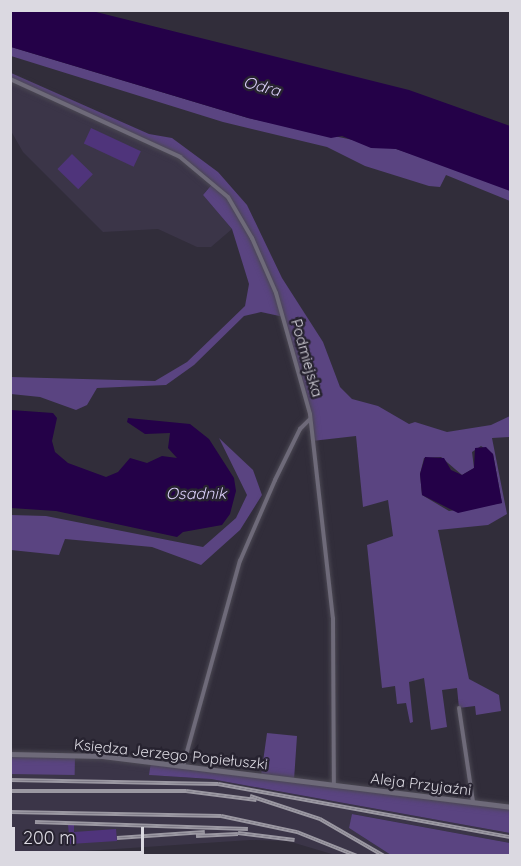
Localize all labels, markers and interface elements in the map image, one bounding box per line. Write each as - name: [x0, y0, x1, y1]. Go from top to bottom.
- water label: Odra: [241, 72, 283, 100]
- street label: Podmiejska: [287, 317, 327, 399]
- water label: Osadnik: [166, 483, 226, 503]
- street label: Księdza Jerzego Popiełuszki: [73, 735, 269, 773]
- street label: Aleja Przyjaźni: [370, 769, 472, 799]
- scale bar: [15, 815, 147, 853]
- text: 200 m: [23, 826, 76, 849]

